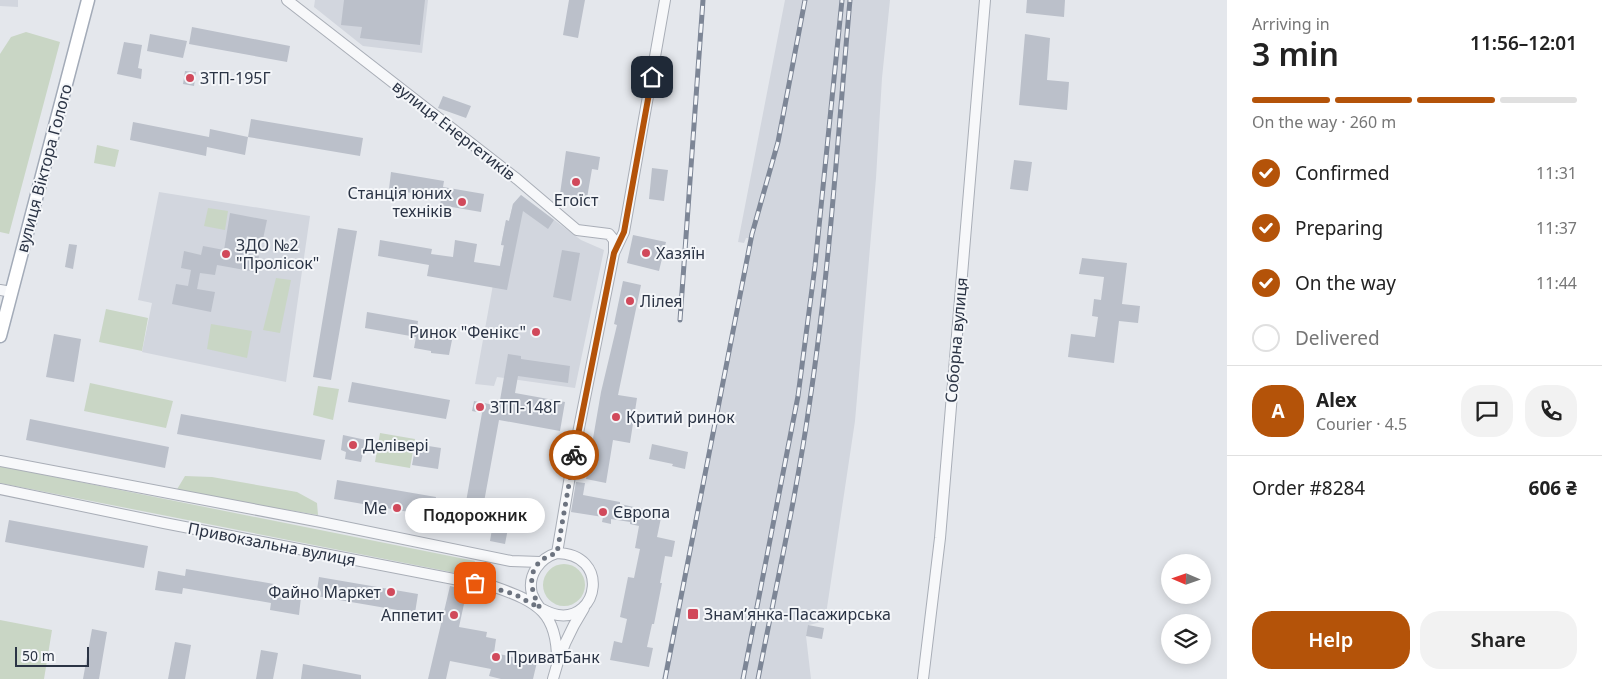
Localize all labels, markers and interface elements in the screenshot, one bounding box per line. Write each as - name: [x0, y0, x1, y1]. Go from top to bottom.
- text: Arriving in: [1252, 13, 1330, 35]
- text: 11:56–12:01: [1470, 30, 1577, 56]
- text: 3 min: [1252, 32, 1339, 75]
- pin: [631, 56, 673, 98]
- icon: home: [638, 63, 666, 91]
- place label: ЗТП-195Г: [200, 67, 271, 89]
- marker: ЗТП-195Г: [184, 72, 196, 84]
- street label: вулиця Енергетиків: [388, 75, 520, 185]
- street label: вулиця Віктора Голого: [11, 81, 77, 255]
- text: On the way · 260 m: [1252, 111, 1396, 133]
- icon: check: [1252, 159, 1280, 187]
- text: Confirmed: [1295, 160, 1390, 186]
- text: 11:31: [1536, 162, 1577, 184]
- marker: Егоїст: [570, 176, 582, 188]
- place label: Станція юних техніків: [348, 182, 453, 222]
- place label: Егоїст: [554, 189, 599, 211]
- marker: Станція юних техніків: [456, 196, 468, 208]
- icon: check: [1252, 214, 1280, 242]
- text: Preparing: [1295, 215, 1383, 241]
- text: 11:37: [1536, 217, 1577, 239]
- place label: ЗДО №2 "Пролісок": [236, 234, 319, 274]
- place label: Хазяїн: [656, 242, 705, 264]
- marker: Хазяїн: [640, 247, 652, 259]
- marker: ЗДО №2 "Пролісок": [220, 248, 232, 260]
- icon: check: [1252, 269, 1280, 297]
- text: On the way: [1295, 270, 1396, 296]
- text: 11:44: [1536, 272, 1577, 294]
- street label: Соборна вулиця: [940, 276, 972, 404]
- place label: Лілея: [640, 290, 683, 312]
- marker: Лілея: [624, 295, 636, 307]
- place label: Ринок "Фенікс": [409, 321, 526, 343]
- text: Delivered: [1295, 325, 1380, 351]
- marker: Ринок "Фенікс": [530, 326, 542, 338]
- button: chat: [1461, 385, 1513, 437]
- button: phone: [1525, 385, 1577, 437]
- text: Alex: [1316, 387, 1357, 413]
- place label: ЗТП-148Г: [490, 396, 561, 418]
- text: A: [1271, 398, 1285, 424]
- marker: ЗТП-148Г: [474, 401, 486, 413]
- place label: Критий ринок: [626, 406, 735, 428]
- marker: Критий ринок: [610, 411, 622, 423]
- text: Courier · 4.5: [1316, 413, 1407, 435]
- courier: [549, 430, 599, 480]
- place label: Делівері: [363, 434, 429, 456]
- marker: Делівері: [347, 439, 359, 451]
- icon: bike: [560, 441, 588, 469]
- text: Order #8284: [1252, 475, 1365, 501]
- text: 606 ₴: [1529, 475, 1577, 501]
- place label: Me: [363, 497, 387, 519]
- callout: Подорожник: [405, 498, 545, 533]
- place label: Європа: [613, 501, 670, 523]
- marker: Me: [391, 502, 403, 514]
- text: Подорожник: [423, 504, 527, 526]
- marker: Європа: [597, 506, 609, 518]
- street label: Привокзальна вулиця: [186, 517, 358, 571]
- north arrow: [1161, 554, 1211, 604]
- map controls: [1161, 554, 1211, 664]
- pin: [454, 562, 496, 604]
- icon: bag: [461, 569, 489, 597]
- place label: Файно Маркет: [268, 581, 382, 603]
- marker: Файно Маркет: [385, 586, 397, 598]
- place label: Знам’янка-Пасажирська: [704, 603, 891, 625]
- place label: Аппетит: [381, 604, 445, 626]
- marker: Знам’янка-Пасажирська: [686, 607, 700, 621]
- marker: Аппетит: [448, 609, 460, 621]
- button: Help: [1252, 611, 1410, 669]
- button: Share: [1420, 611, 1577, 669]
- button: layers: [1161, 614, 1211, 664]
- scale bar: [15, 644, 89, 667]
- text: 50 m: [22, 646, 55, 665]
- place label: ПриватБанк: [506, 646, 600, 668]
- marker: ПриватБанк: [490, 651, 502, 663]

